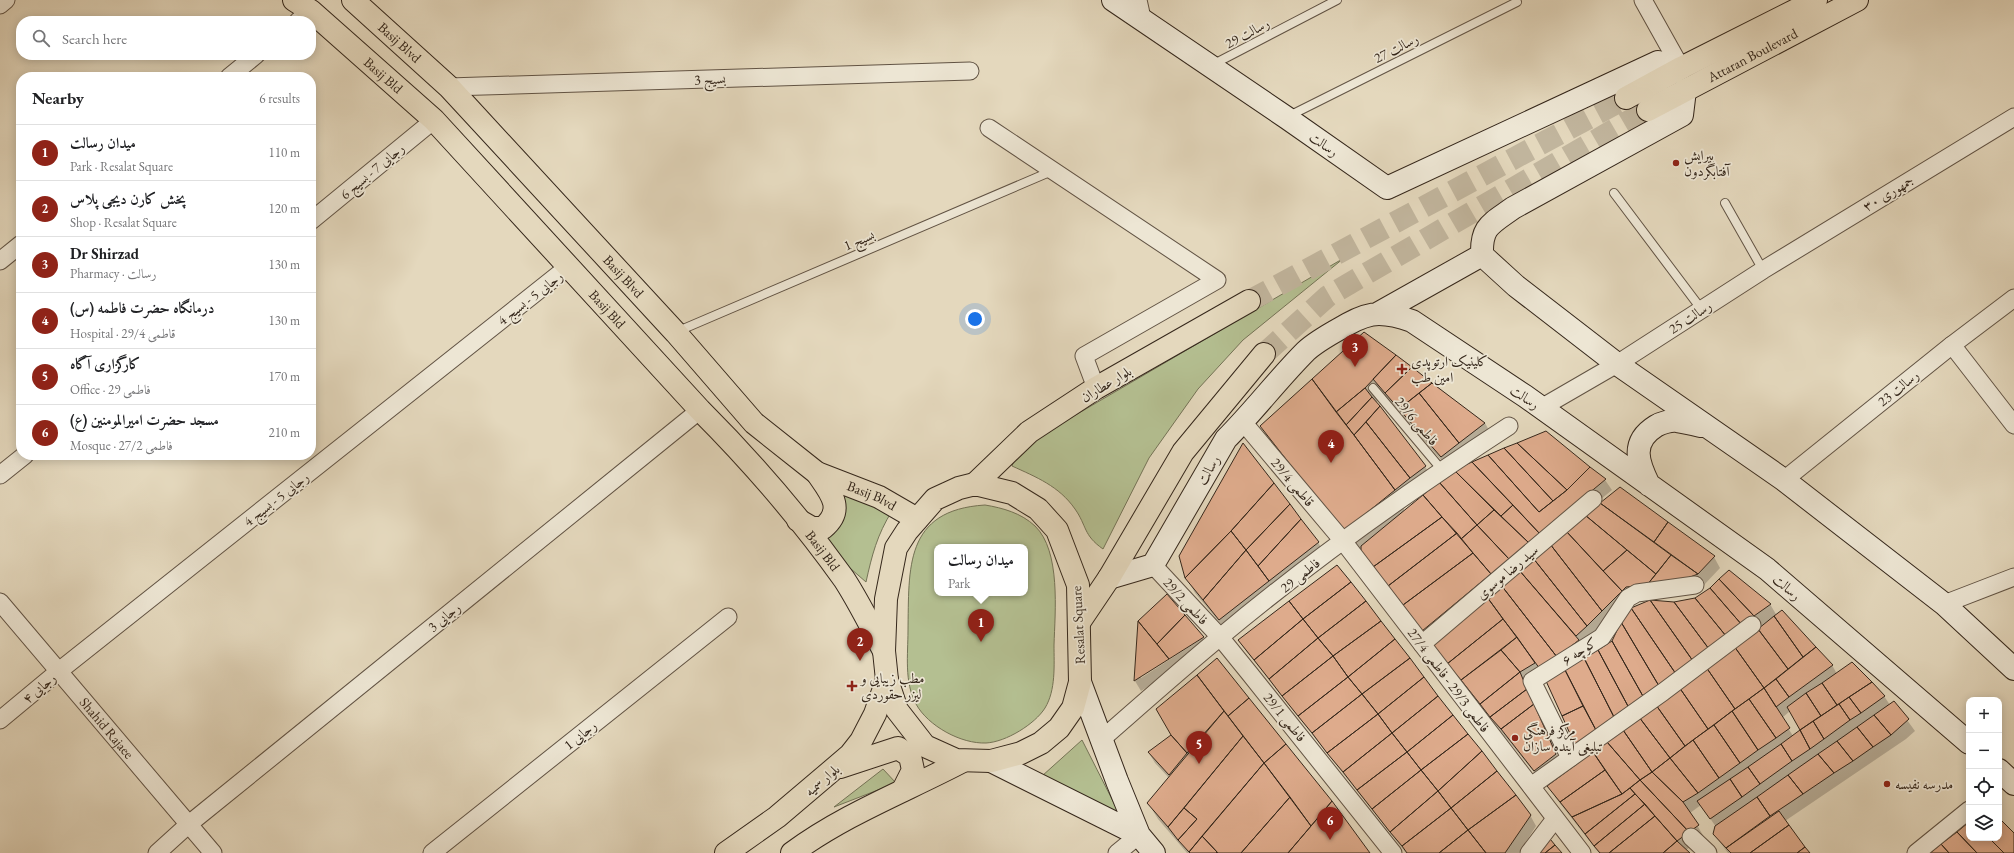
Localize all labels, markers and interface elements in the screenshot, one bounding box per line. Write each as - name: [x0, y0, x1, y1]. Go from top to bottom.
- street label: رسالت 29: [1222, 14, 1272, 52]
- search box: [16, 16, 316, 60]
- street label: Basij Blvd: [374, 18, 426, 67]
- street label: Attaran Boulevard: [1703, 24, 1801, 87]
- icon: search: [30, 27, 52, 49]
- text: Search here: [62, 29, 127, 48]
- street label: رسالت 27: [1371, 29, 1421, 67]
- street label: Basij Bld: [360, 53, 407, 98]
- street label: بسیج 3: [694, 69, 726, 93]
- text: Nearby: [32, 87, 84, 109]
- text: 6 results: [259, 90, 300, 107]
- street label: رسالت: [1306, 128, 1342, 160]
- text: میدان رسالت: [70, 133, 136, 152]
- street label: رجایی 7 - بسیج 6: [336, 139, 410, 206]
- text: 1: [42, 144, 48, 161]
- text: 110 m: [269, 144, 300, 161]
- place label: پیرایش آفتابگردون: [1684, 146, 1732, 181]
- text: Park · Resalat Square: [70, 158, 173, 175]
- marker: پیرایش آفتابگردون: [1671, 158, 1681, 168]
- street label: جمهوری ۳۰: [1859, 171, 1917, 215]
- text: پخش کارن دیجی پلاس: [70, 189, 186, 208]
- text: 2: [42, 200, 48, 217]
- text: 120 m: [269, 200, 300, 217]
- text: Shop · Resalat Square: [70, 214, 177, 231]
- street label: بسیج 1: [841, 225, 879, 258]
- text: Dr Shirzad: [70, 244, 139, 263]
- street label: Basij Blvd: [599, 251, 649, 302]
- text: 3: [42, 256, 48, 273]
- text: 130 m: [269, 256, 300, 273]
- text: Pharmacy · رسالت: [70, 265, 157, 282]
- street label: رجایی 5 - بسیج 4: [494, 267, 569, 332]
- street label: Basij Bld: [585, 286, 630, 333]
- street label: رسالت 25: [1665, 296, 1715, 338]
- text: درمانگاه حضرت فاطمه (س): [70, 298, 214, 317]
- your location: [965, 309, 985, 329]
- text: 4: [42, 312, 48, 329]
- text: 130 m: [269, 312, 300, 329]
- text: Hospital · قاطمی 29/4: [70, 325, 176, 342]
- pin: 3: [1342, 334, 1368, 367]
- place label: کلینیک ارتوپدی امین طب: [1411, 352, 1488, 387]
- text: کارگزاری آگاه: [70, 354, 141, 373]
- street label: بلوار عطاران: [1077, 362, 1135, 406]
- marker: کلینیک ارتوپدی امین طب: [1396, 363, 1408, 375]
- street label: رسالت 23: [1874, 366, 1922, 410]
- text: 5: [42, 368, 48, 385]
- text: 170 m: [269, 368, 300, 385]
- text: Office · فاطمی 29: [70, 381, 151, 398]
- street label: رسالت: [1507, 381, 1543, 413]
- street label: فاطمی 29/6: [1391, 393, 1443, 450]
- text: مسجد حضرت امیرالمومنین (ع): [70, 410, 219, 429]
- text: 6: [42, 424, 48, 441]
- text: 210 m: [269, 424, 300, 441]
- pin: 4: [1318, 430, 1344, 463]
- text: Mosque · فاطمی 27/2: [70, 437, 173, 454]
- street label: رسالت: [1192, 452, 1224, 488]
- street label: قاطمی 29/4: [1267, 454, 1319, 511]
- street label: رجایی 5 - بسیج 4: [240, 468, 315, 533]
- street label: Basij Blvd: [845, 477, 901, 515]
- street label: Basij Bld: [802, 527, 845, 575]
- street label: سید رضا موسوی: [1472, 541, 1542, 603]
- popup: [934, 544, 1028, 596]
- text: میدان رسالت: [948, 550, 1014, 569]
- street label: فاطمی 29: [1276, 554, 1324, 597]
- street label: رسالت: [1769, 570, 1805, 604]
- street label: فاطمی 29/2: [1159, 573, 1213, 629]
- text: Park: [948, 575, 970, 592]
- street label: Resalat Square: [1067, 585, 1089, 665]
- street label: رجایی 3: [424, 598, 465, 636]
- pin: 1: [968, 609, 994, 642]
- street label: فاطمی 29/3 - فاطمی 27/4: [1403, 624, 1494, 737]
- pin: 2: [847, 628, 873, 661]
- street label: کوچه ۶: [1558, 633, 1601, 670]
- street label: رجایی ۴: [18, 669, 60, 708]
- place label: مطب زیبایی و لیزر حقوردی: [859, 669, 924, 703]
- marker: مطب زیبایی و لیزر حقوردی: [846, 680, 858, 692]
- street label: فاطمی 29/1: [1259, 689, 1310, 746]
- street label: Shahid Rajaee: [76, 693, 138, 763]
- map controls: [1966, 697, 2002, 841]
- button: +: [1966, 697, 2002, 733]
- street label: رجایی 1: [560, 716, 601, 754]
- place label: مرکز فرهنگی تبلیغی آینده سازان: [1523, 721, 1603, 756]
- pin: 5: [1186, 731, 1212, 764]
- marker: مرکز فرهنگی تبلیغی آینده سازان: [1510, 733, 1520, 743]
- button: −: [1966, 733, 2002, 769]
- street label: بلوار سمیه: [801, 760, 844, 800]
- button: locate: [1966, 769, 2002, 805]
- place label: مدرسه نفیسه: [1895, 775, 1953, 793]
- marker: مدرسه نفیسه: [1882, 779, 1892, 789]
- button: layers: [1966, 805, 2002, 841]
- pin: 6: [1317, 807, 1343, 840]

